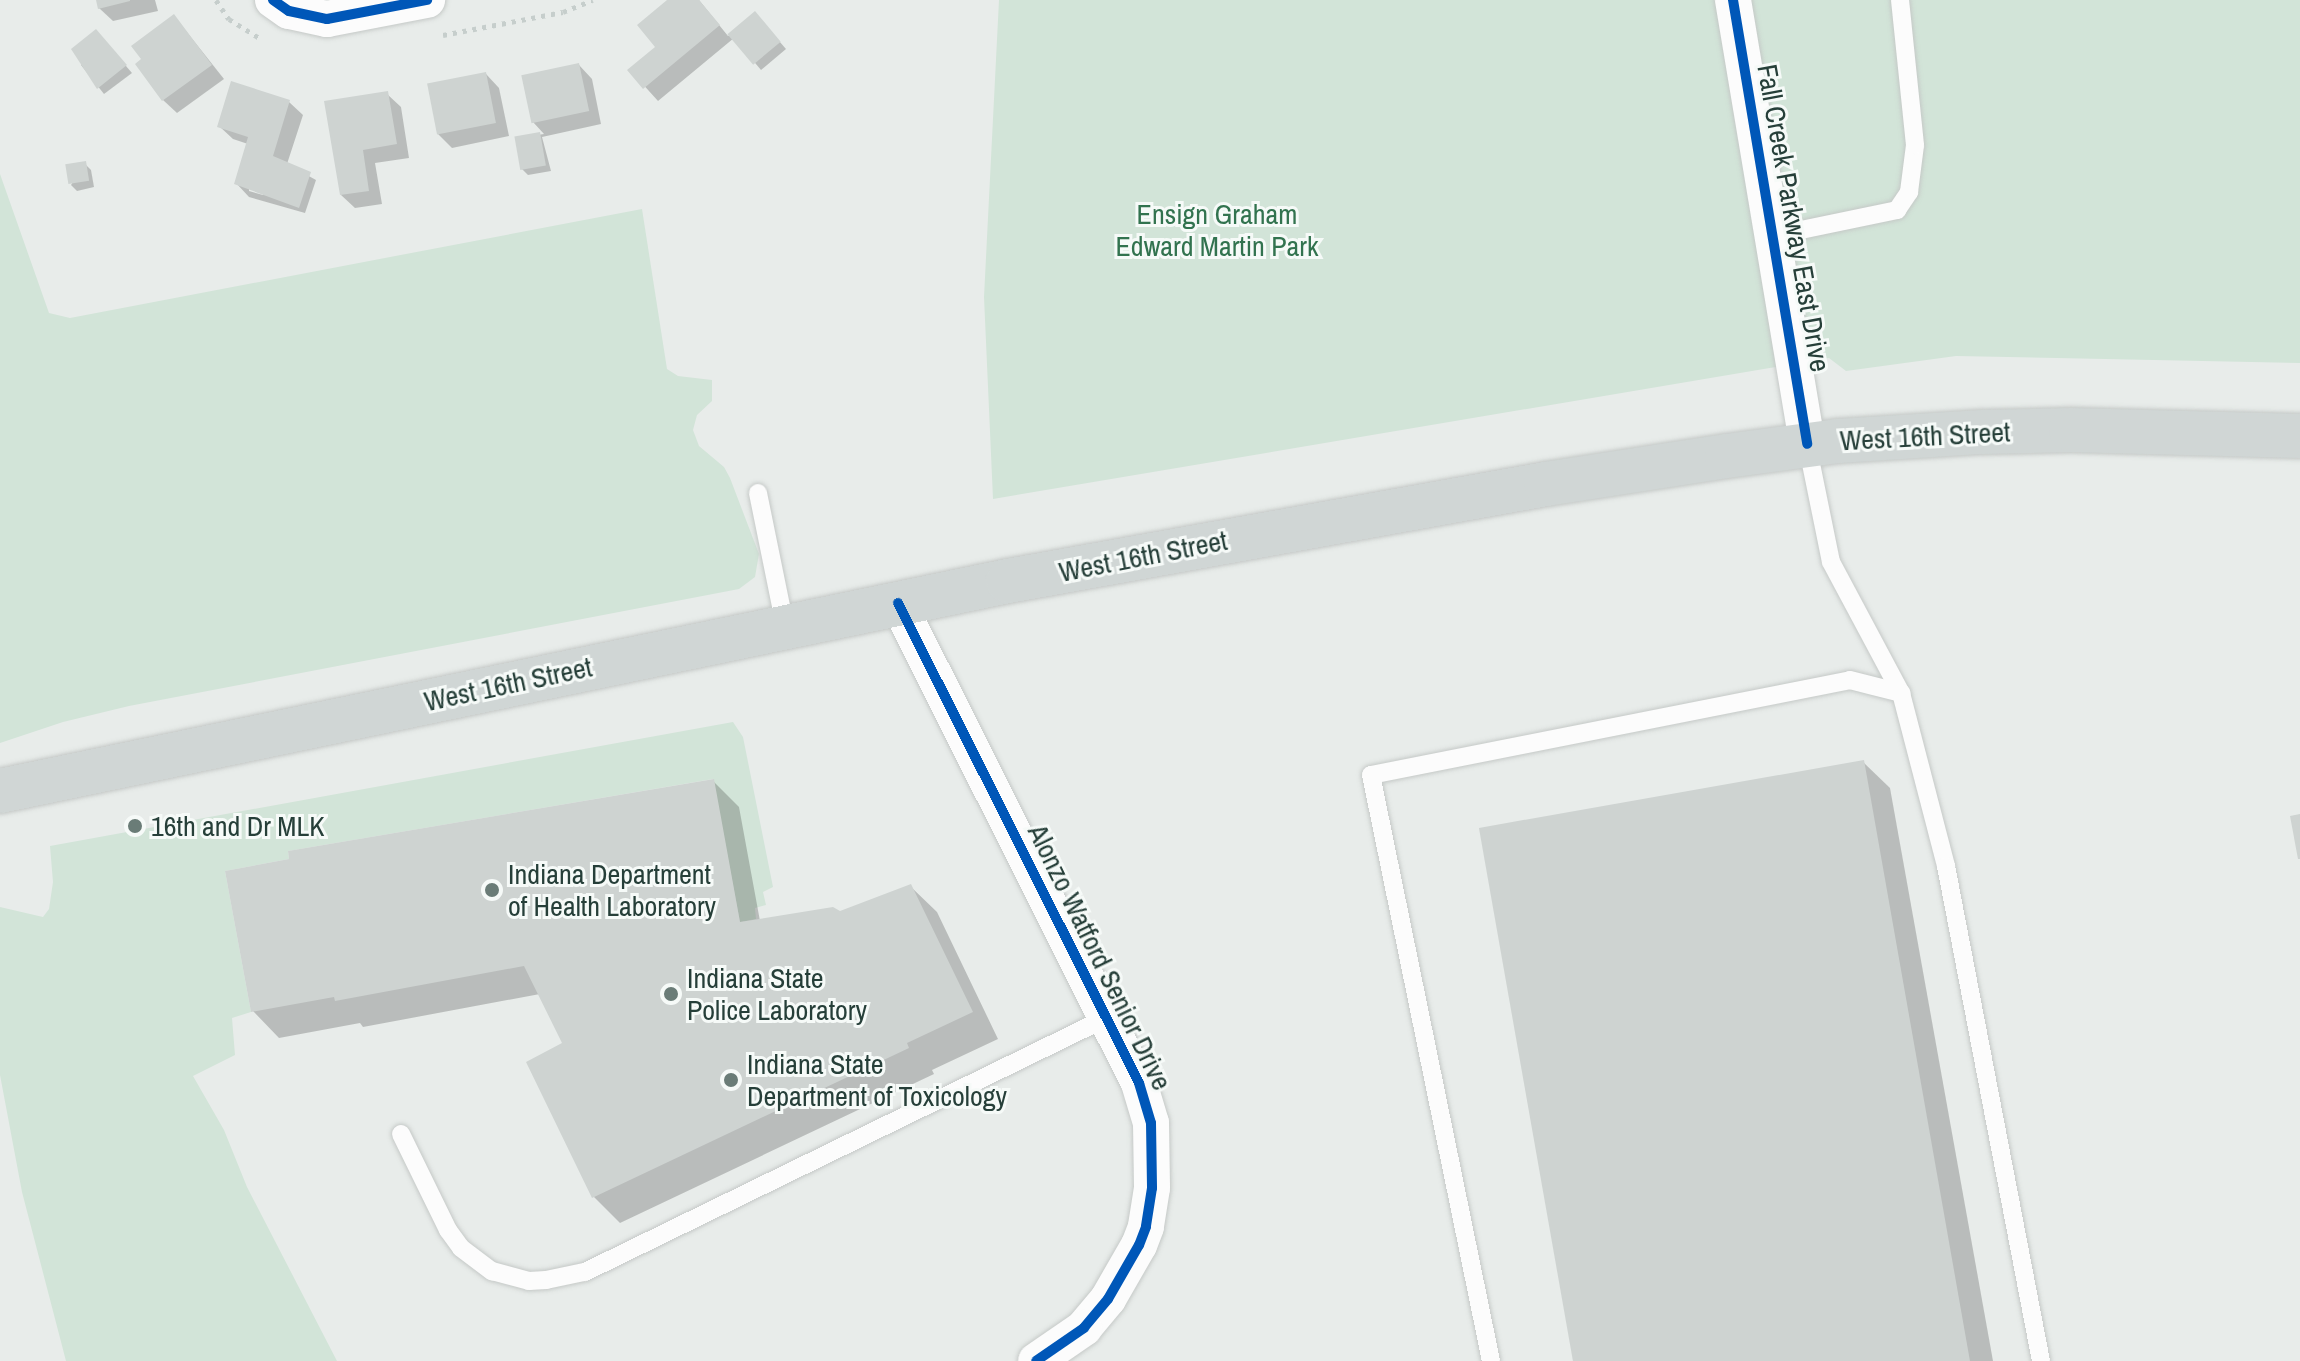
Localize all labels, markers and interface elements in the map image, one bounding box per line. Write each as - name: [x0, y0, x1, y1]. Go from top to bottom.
- street label: Fall Creek Parkway East Drive: [1750, 62, 1838, 374]
- park label: Ensign Graham Edward Martin Park: [1116, 197, 1318, 263]
- street label: West 16th Street: [1839, 415, 2011, 457]
- street label: West 16th Street: [1056, 523, 1230, 589]
- street label: West 16th Street: [421, 650, 595, 718]
- place label: 16th and Dr MLK: [151, 809, 325, 843]
- marker: 16th and Dr MLK: [126, 817, 144, 835]
- street label: Alonzo Watford Senior Drive: [1021, 819, 1179, 1095]
- place label: Indiana Department of Health Laboratory: [508, 857, 716, 923]
- marker: Indiana Department of Health Laboratory: [483, 881, 501, 899]
- place label: Indiana State Police Laboratory: [687, 961, 867, 1027]
- marker: Indiana State Police Laboratory: [662, 985, 680, 1003]
- place label: Indiana State Department of Toxicology: [747, 1047, 1007, 1113]
- marker: Indiana State Department of Toxicology: [722, 1071, 740, 1089]

